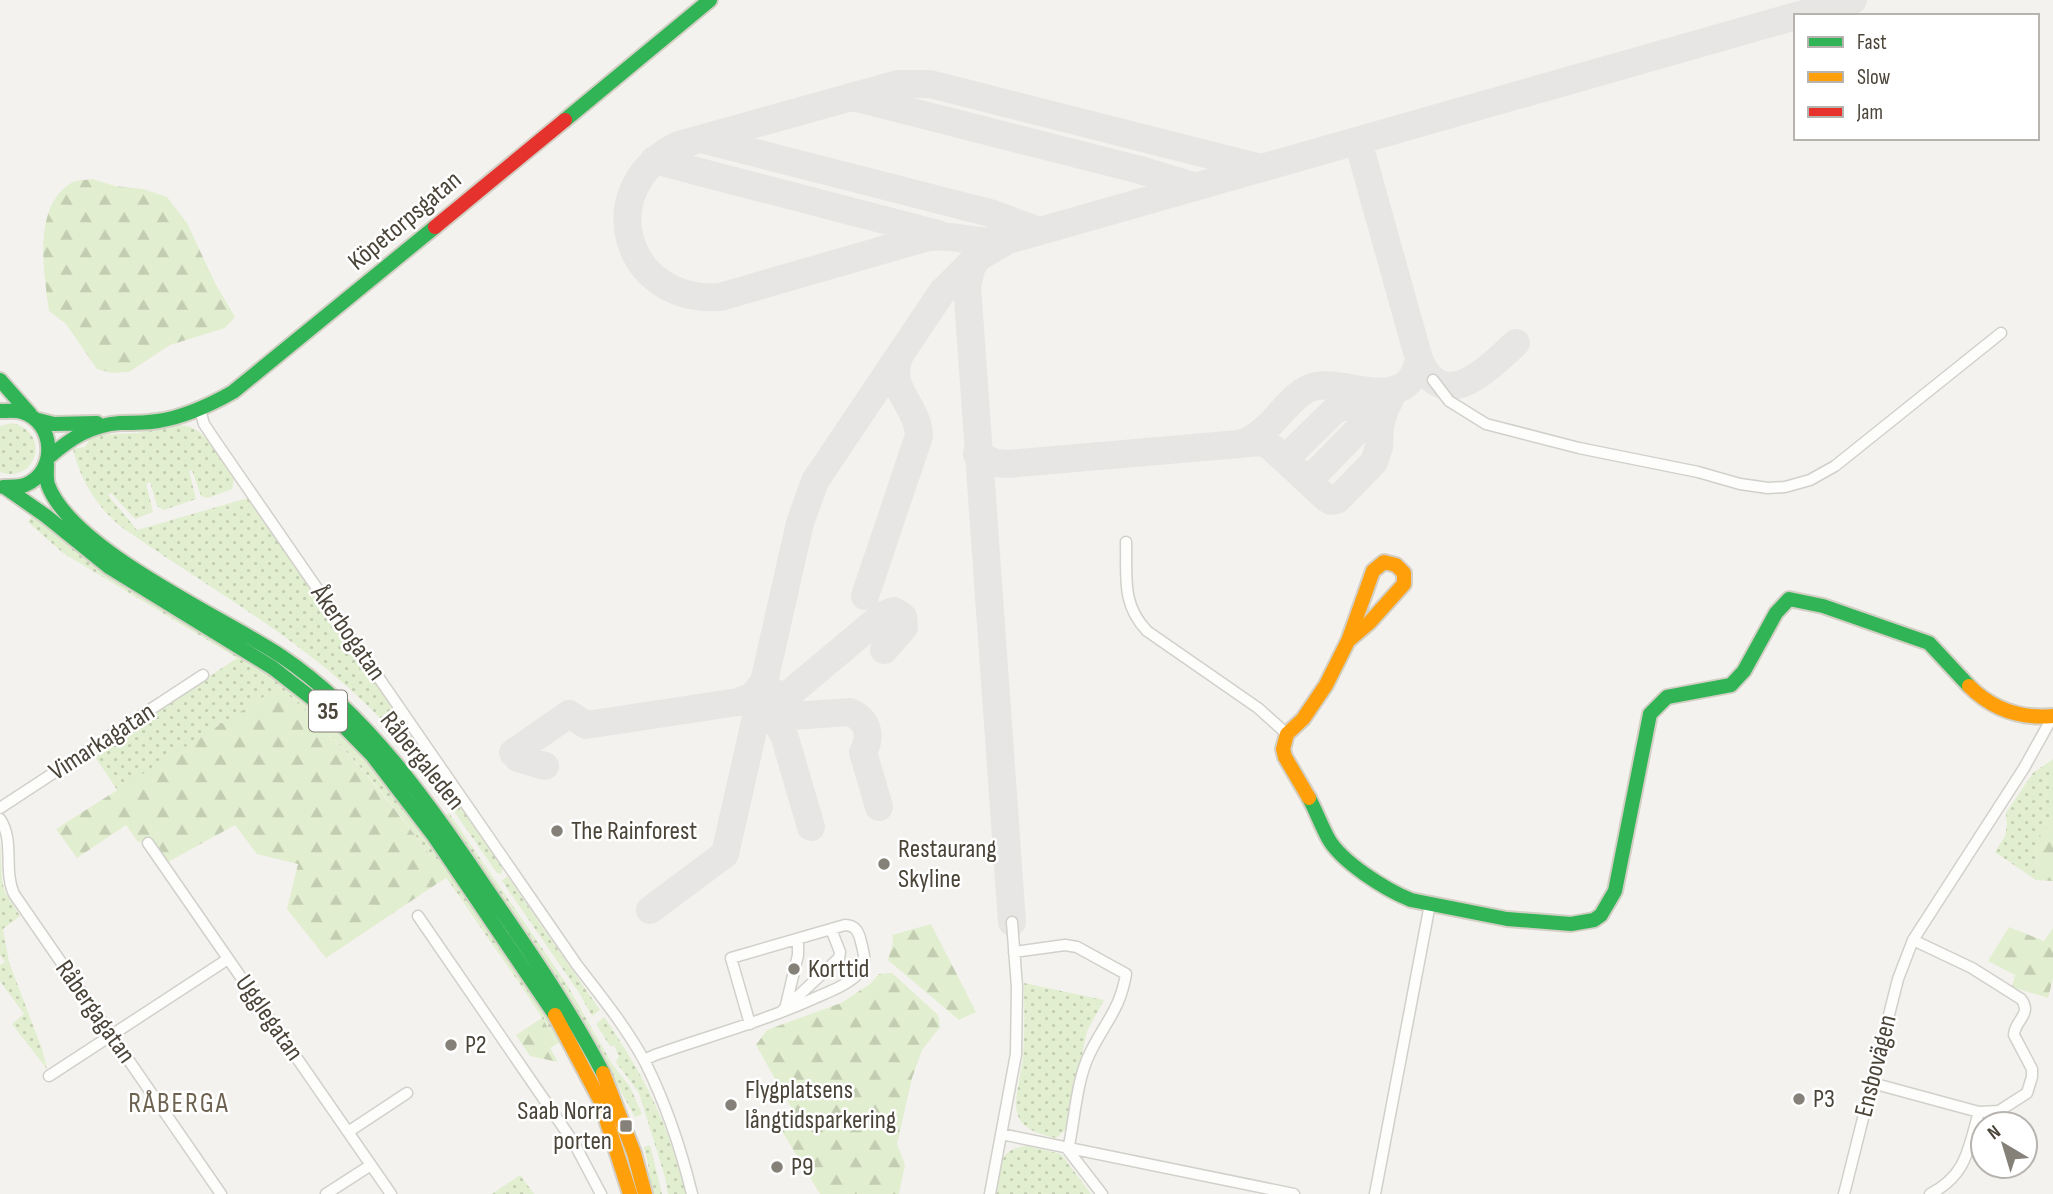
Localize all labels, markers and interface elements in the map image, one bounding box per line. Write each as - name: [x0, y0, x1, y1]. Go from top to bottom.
- legend: [1794, 14, 2039, 140]
- text: Fast: [1857, 30, 1887, 55]
- text: Slow: [1857, 65, 1891, 90]
- text: Jam: [1856, 100, 1883, 125]
- street label: Köpetorpsgatan: [342, 165, 468, 277]
- street label: Åkerbogatan: [303, 578, 392, 687]
- road number: 35: [309, 690, 347, 732]
- street label: Vimarkagatan: [43, 696, 161, 788]
- street label: Råbergaleden: [373, 706, 471, 816]
- place label: The Rainforest: [571, 816, 697, 847]
- marker: The Rainforest: [549, 823, 565, 839]
- place label: Restaurang Skyline: [898, 834, 997, 895]
- marker: Restaurang Skyline: [876, 856, 892, 872]
- street label: Råbergagatan: [48, 954, 142, 1070]
- place label: Korttid: [808, 954, 869, 985]
- marker: Korttid: [786, 961, 802, 977]
- street label: Ugglegatan: [228, 969, 310, 1067]
- street label: Ensbovägen: [1848, 1012, 1904, 1120]
- place label: P2: [465, 1030, 486, 1061]
- marker: P2: [443, 1037, 459, 1053]
- place label: Flygplatsens långtidsparkering: [745, 1075, 896, 1136]
- place label: P3: [1813, 1084, 1835, 1115]
- district label: RÅBERGA: [128, 1087, 230, 1120]
- marker: P3: [1791, 1091, 1807, 1107]
- place label: Saab Norra porten: [517, 1096, 612, 1157]
- marker: Flygplatsens långtidsparkering: [723, 1097, 739, 1113]
- north arrow: [1969, 1110, 2039, 1180]
- marker: Saab Norra porten: [618, 1118, 634, 1134]
- text: N: [1983, 1121, 2006, 1145]
- place label: P9: [791, 1152, 814, 1183]
- marker: P9: [769, 1159, 785, 1175]

